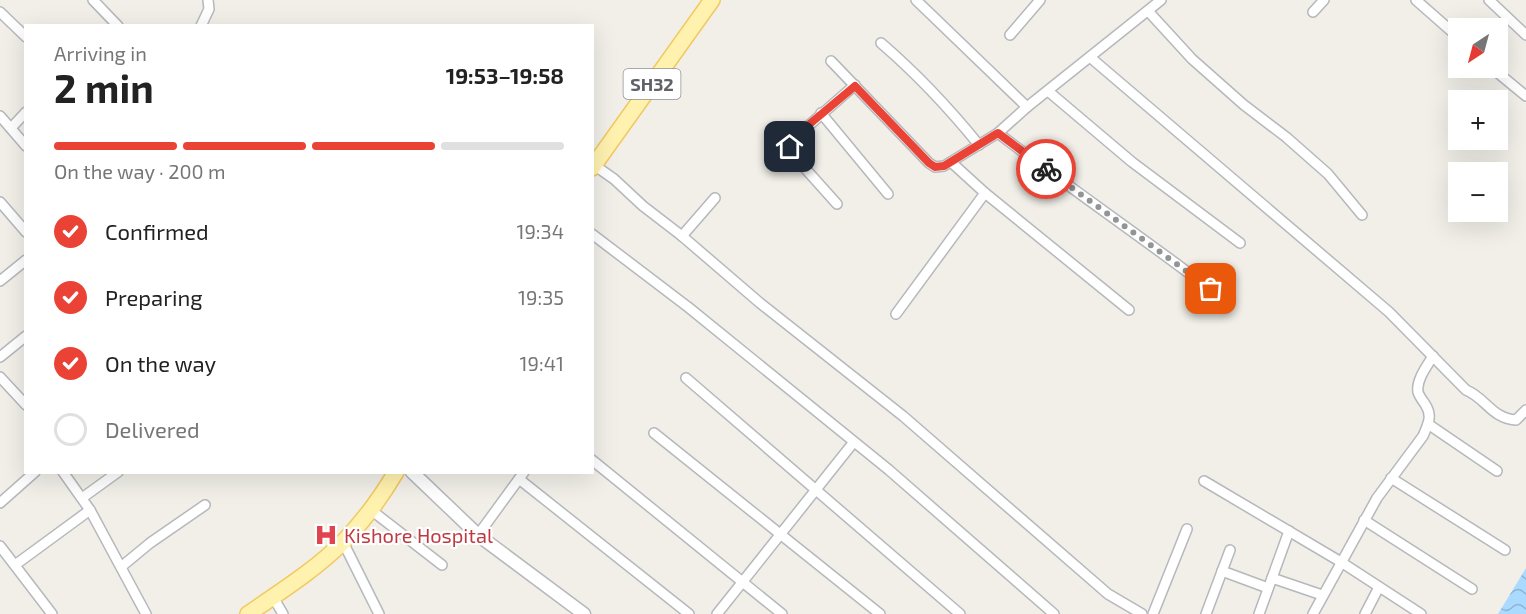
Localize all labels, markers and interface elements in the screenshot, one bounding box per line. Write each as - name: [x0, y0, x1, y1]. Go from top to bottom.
- north arrow: [1448, 18, 1508, 78]
- map controls: [1448, 18, 1508, 222]
- text: Arriving in: [54, 41, 147, 65]
- text: 19:53–19:58: [446, 62, 564, 88]
- text: 2 min: [54, 64, 154, 111]
- road number: SH32: [624, 69, 680, 99]
- button: +: [1448, 90, 1508, 150]
- pin: [764, 121, 815, 172]
- icon: home: [773, 130, 806, 163]
- courier: [1016, 139, 1076, 199]
- icon: bike: [1030, 153, 1063, 186]
- text: On the way · 200 m: [54, 159, 226, 183]
- button: −: [1448, 162, 1508, 222]
- icon: check: [54, 215, 87, 248]
- text: Confirmed: [105, 218, 209, 244]
- text: 19:34: [516, 219, 564, 243]
- pin: [1185, 263, 1236, 314]
- icon: bag: [1194, 272, 1227, 305]
- icon: check: [54, 281, 87, 314]
- text: Preparing: [105, 284, 203, 310]
- text: 19:35: [518, 285, 564, 309]
- icon: check: [54, 347, 87, 380]
- text: On the way: [105, 350, 216, 376]
- text: 19:41: [520, 351, 564, 375]
- text: Delivered: [105, 416, 200, 442]
- hospital icon: Kishore Hospital: [313, 522, 339, 548]
- place label: Kishore Hospital: [344, 523, 493, 547]

